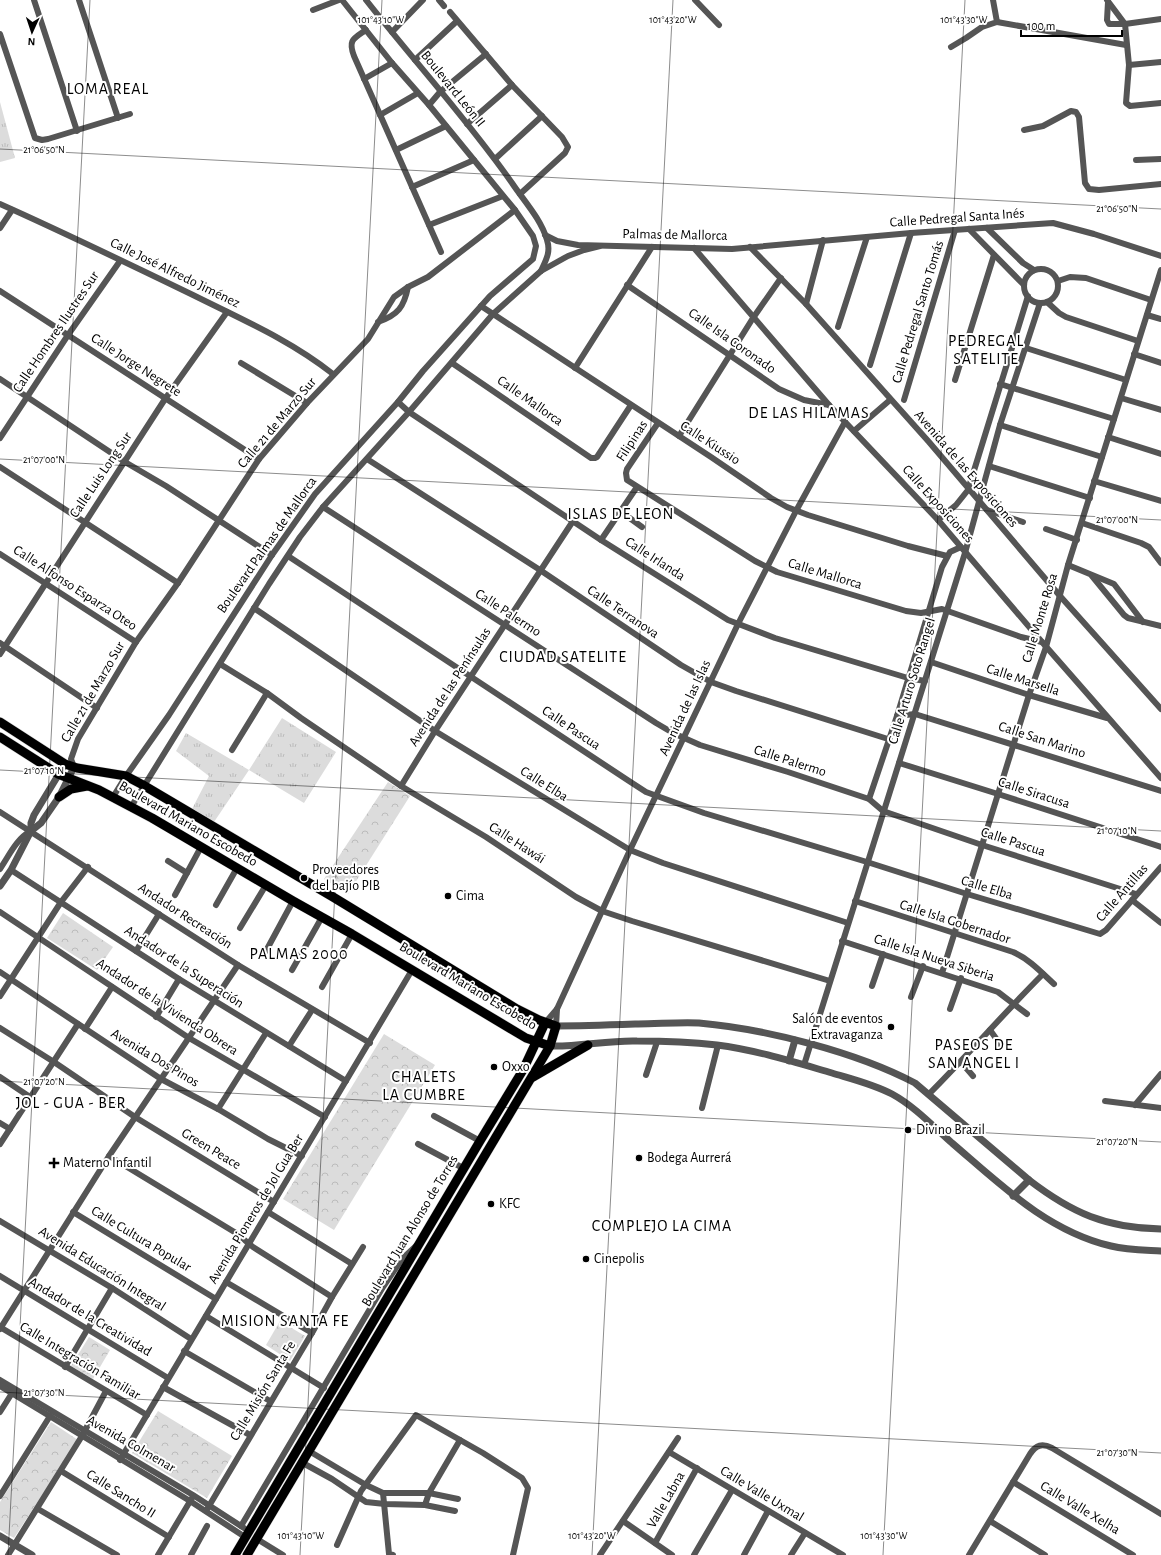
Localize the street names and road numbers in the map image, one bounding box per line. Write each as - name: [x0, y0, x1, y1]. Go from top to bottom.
- street label: Boulevard León II: [418, 48, 488, 130]
- street label: Calle Pedregal Santa Inés: [889, 206, 1025, 230]
- street label: Palmas de Mallorca: [622, 227, 728, 243]
- street label: Calle José Alfredo Jiménez: [108, 236, 242, 311]
- street label: Calle Pedregal Santo Tomás: [890, 239, 946, 385]
- street label: Calle Hombres Ilustres Sur: [10, 269, 102, 395]
- street label: Calle Isla Coronado: [686, 306, 778, 376]
- street label: Calle Jorge Negrete: [88, 331, 184, 399]
- street label: Calle Mallorca: [495, 373, 566, 429]
- street label: Calle 21 de Marzo Sur: [235, 375, 319, 471]
- street label: Avenida de las Exposiciones: [912, 408, 1020, 530]
- street label: Filipinas: [614, 418, 650, 464]
- street label: Calle Kiussio: [678, 419, 743, 468]
- street label: Calle Luis Long Sur: [67, 429, 135, 520]
- street label: Calle Exposiciones: [900, 462, 976, 546]
- street label: Boulevard Palmas de Mallorca: [215, 474, 320, 616]
- street label: Calle Irlanda: [623, 535, 688, 584]
- street label: Calle Alfonso Esparza Oteo: [11, 543, 139, 633]
- street label: Calle Mallorca: [786, 556, 864, 592]
- street label: Calle Monte Rosa: [1020, 571, 1060, 665]
- street label: Calle Terranova: [585, 583, 662, 641]
- street label: Calle Palermo: [473, 587, 543, 639]
- street label: Calle Arturo Soto Rangel: [886, 616, 938, 746]
- street label: Avenida de las Penínsulas: [406, 625, 494, 749]
- street label: Calle 21 de Marzo Sur: [59, 639, 128, 745]
- street label: Avenida de las Islas: [657, 658, 713, 758]
- street label: Calle Marsella: [985, 662, 1062, 699]
- street label: Calle Pascua: [539, 703, 603, 753]
- street label: Calle San Marino: [997, 719, 1087, 761]
- street label: Calle Palermo: [752, 743, 828, 779]
- street label: Calle Elba: [518, 764, 571, 804]
- street label: Calle Siracusa: [996, 775, 1072, 811]
- street label: Boulevard Mariano Escobedo: [116, 779, 260, 869]
- street label: Calle Hawái: [486, 820, 548, 866]
- street label: Calle Pascua: [979, 825, 1048, 859]
- street label: Calle Antillas: [1093, 862, 1151, 924]
- street label: Calle Elba: [959, 874, 1015, 903]
- street label: Andador Recreación: [136, 880, 234, 952]
- street label: Calle Isla Gobernador: [898, 897, 1013, 947]
- street label: Andador de la Superación: [122, 923, 246, 1011]
- street label: Calle Isla Nueva Siberia: [872, 932, 996, 984]
- street label: Boulevard Mariano Escobedo: [397, 940, 539, 1033]
- street label: Andador de la Vivienda Obrera: [94, 956, 241, 1058]
- street label: Avenida Dos Pinos: [109, 1026, 201, 1090]
- street label: Green Peace: [179, 1126, 243, 1172]
- street label: Avenida Pioneros de Jol Gua Ber: [206, 1131, 306, 1286]
- street label: Boulevard Juan Alonso de Torres: [359, 1153, 461, 1309]
- street label: Calle Cultura Popular: [89, 1204, 194, 1275]
- street label: Avenida Educación Integral: [36, 1224, 168, 1314]
- street label: Andador de la Creatividad: [26, 1275, 154, 1359]
- street label: Calle Integración Familiar: [17, 1320, 143, 1403]
- street label: Calle Misión Santa Fe: [228, 1339, 298, 1443]
- street label: Avenida Colmenar: [84, 1413, 178, 1475]
- street label: Calle Valle Uxmal: [718, 1464, 806, 1524]
- street label: Calle Sancho II: [84, 1467, 158, 1521]
- street label: Valle Labna: [644, 1469, 688, 1530]
- street label: Calle Valle Xelha: [1038, 1479, 1123, 1538]

